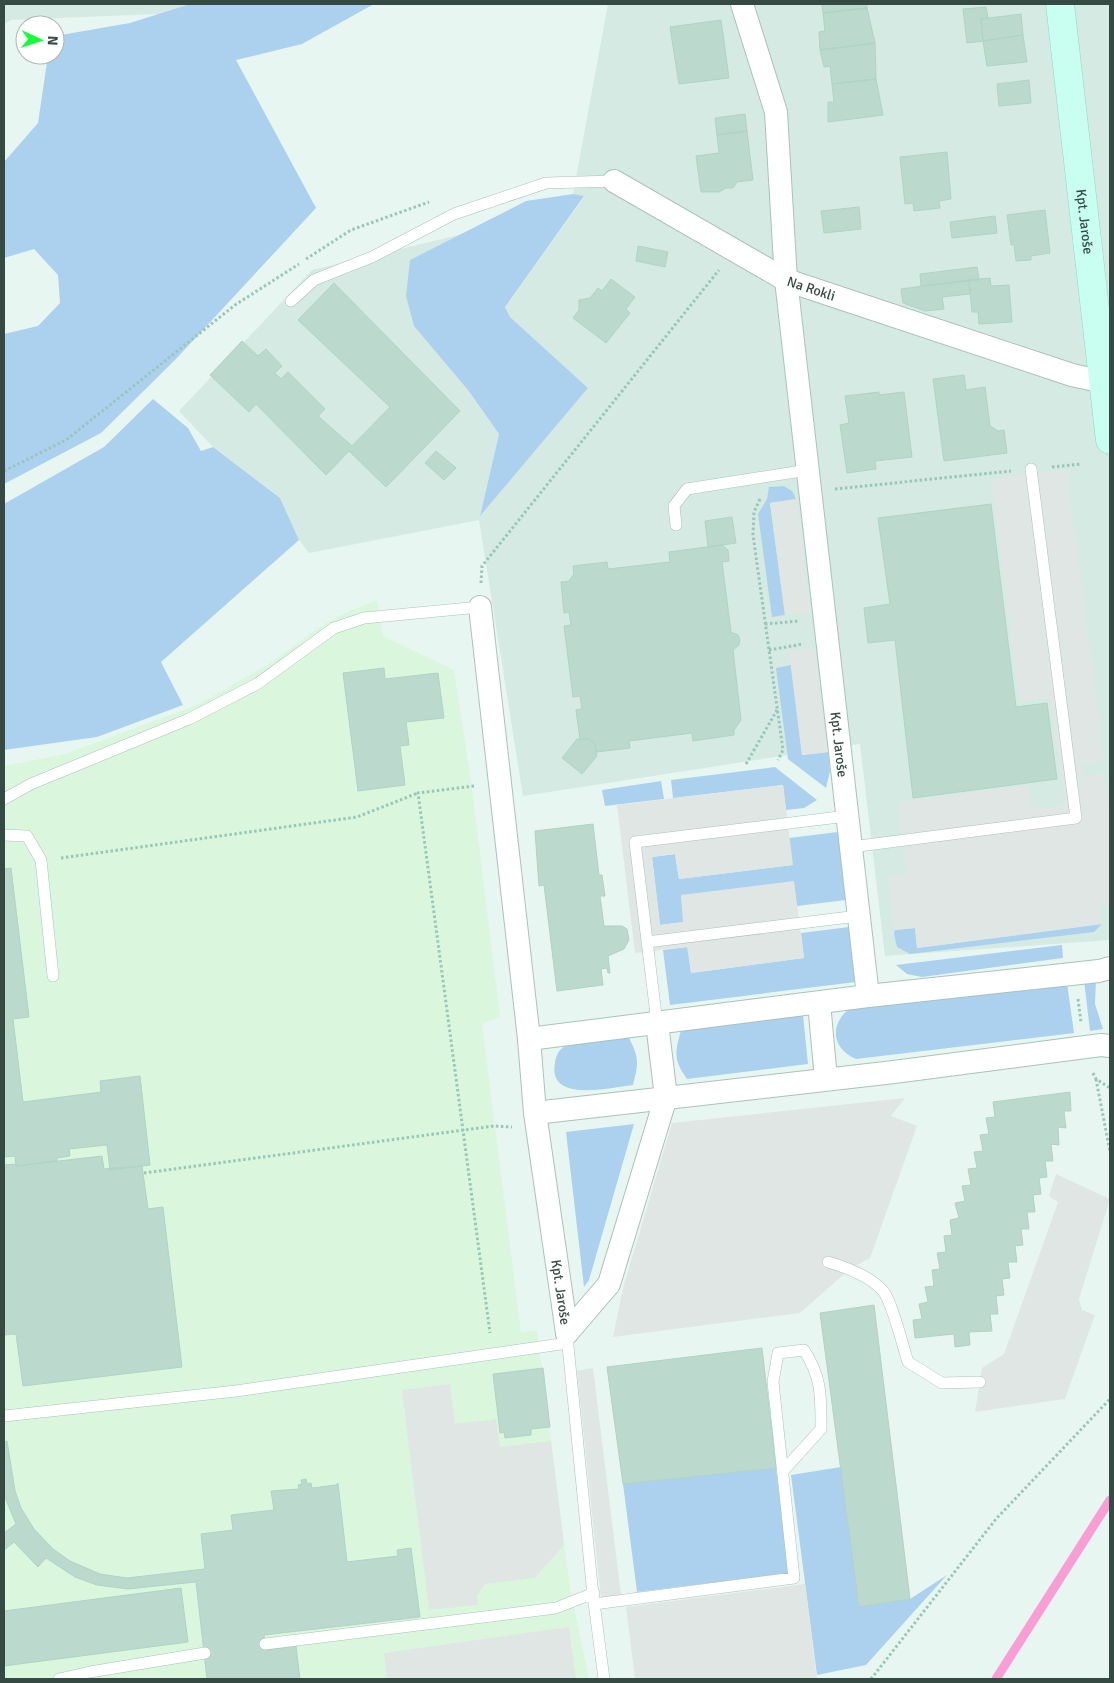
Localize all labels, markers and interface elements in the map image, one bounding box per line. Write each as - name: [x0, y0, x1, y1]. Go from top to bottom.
- north arrow: [15, 15, 65, 65]
- text: N: [44, 35, 61, 46]
- street label: Kpt. Jaroše: [1073, 188, 1097, 255]
- street label: Na Rokli: [785, 272, 838, 304]
- street label: Kpt. Jaroše: [827, 711, 851, 778]
- street label: Kpt. Jaroše: [548, 1258, 574, 1326]

